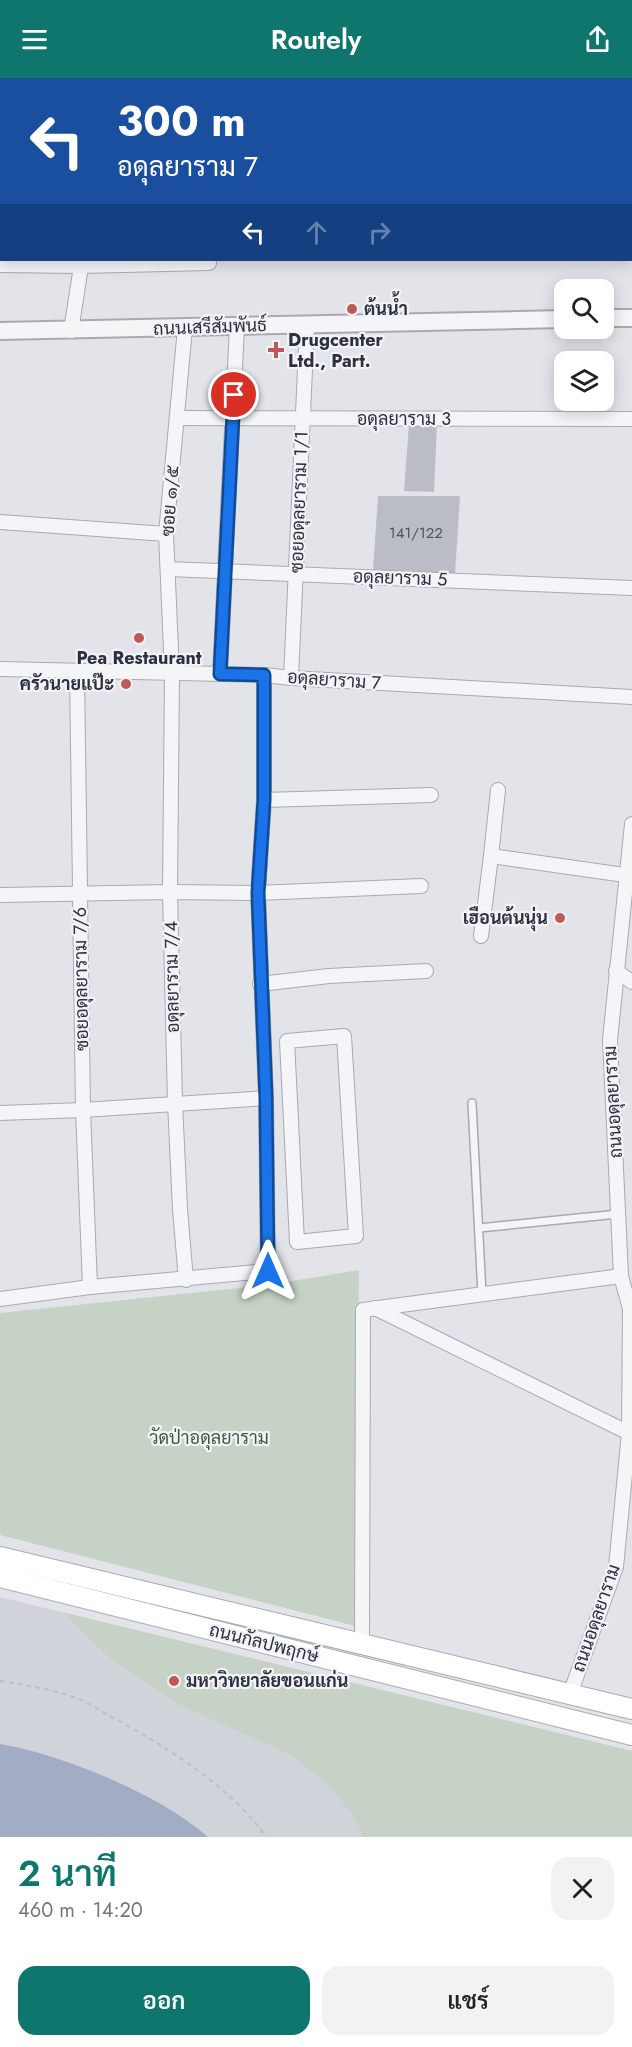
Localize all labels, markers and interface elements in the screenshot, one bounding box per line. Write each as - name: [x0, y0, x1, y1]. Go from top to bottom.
- text: Routely: [271, 20, 361, 59]
- icon: menu: [18, 23, 51, 56]
- icon: share: [581, 23, 614, 56]
- text: 300 m: [117, 91, 246, 152]
- icon: left: [18, 102, 96, 180]
- text: อดุลยาราม 7: [117, 147, 258, 186]
- icon: left: [237, 216, 270, 249]
- icon: ahead: [300, 216, 333, 249]
- icon: right: [363, 216, 396, 249]
- map controls: [554, 279, 614, 411]
- button: search: [554, 279, 614, 339]
- place label: ต้นน้ำ: [364, 291, 408, 322]
- marker: ต้นน้ำ: [345, 302, 359, 316]
- street label: ถนนเสรีสัมพันธ์: [153, 312, 268, 342]
- place label: Drugcenter Ltd., Part.: [288, 327, 384, 374]
- marker: Drugcenter Ltd., Part.: [269, 343, 283, 357]
- button: layers: [554, 351, 614, 411]
- pin: [208, 369, 259, 420]
- icon: arrive: [217, 378, 250, 411]
- street label: อดุลยาราม 3: [357, 406, 451, 432]
- street label: ซอยอดุลยาราม 1/1: [284, 431, 314, 573]
- street label: ซอย ๑/๕: [155, 464, 185, 537]
- house number: 141/122: [389, 522, 443, 544]
- street label: อดุลยาราม 5: [352, 563, 448, 593]
- marker: Pea Restaurant: [132, 631, 146, 645]
- place label: Pea Restaurant: [76, 645, 202, 671]
- street label: อดุลยาราม 7: [286, 664, 382, 696]
- place label: ครัวนายแป๊ะ: [20, 671, 114, 697]
- marker: ครัวนายแป๊ะ: [119, 677, 133, 691]
- place label: เฮือนต้นนุ่น: [463, 905, 548, 932]
- street label: ซอยอดุลยาราม 7/6: [67, 907, 95, 1051]
- marker: เฮือนต้นนุ่น: [553, 911, 567, 925]
- street label: อดุลยาราม 7/4: [158, 921, 186, 1033]
- street label: ถนนอดุลยาราม: [597, 1045, 629, 1159]
- position arrow: [236, 1239, 300, 1303]
- park label: วัดป่าอดุลยาราม: [149, 1425, 269, 1451]
- street label: ถนนอดุลยาราม: [565, 1561, 627, 1675]
- street label: ถนนกัลปพฤกษ์: [207, 1617, 322, 1669]
- place label: มหาวิทยาลัยขอนแก่น: [186, 1668, 349, 1694]
- marker: มหาวิทยาลัยขอนแก่น: [167, 1674, 181, 1688]
- text: 2 นาที: [18, 1847, 117, 1899]
- button: close: [551, 1857, 614, 1920]
- text: 460 m · 14:20: [18, 1896, 143, 1925]
- button: ออก: [18, 1966, 310, 2035]
- button: แชร์: [322, 1966, 614, 2035]

